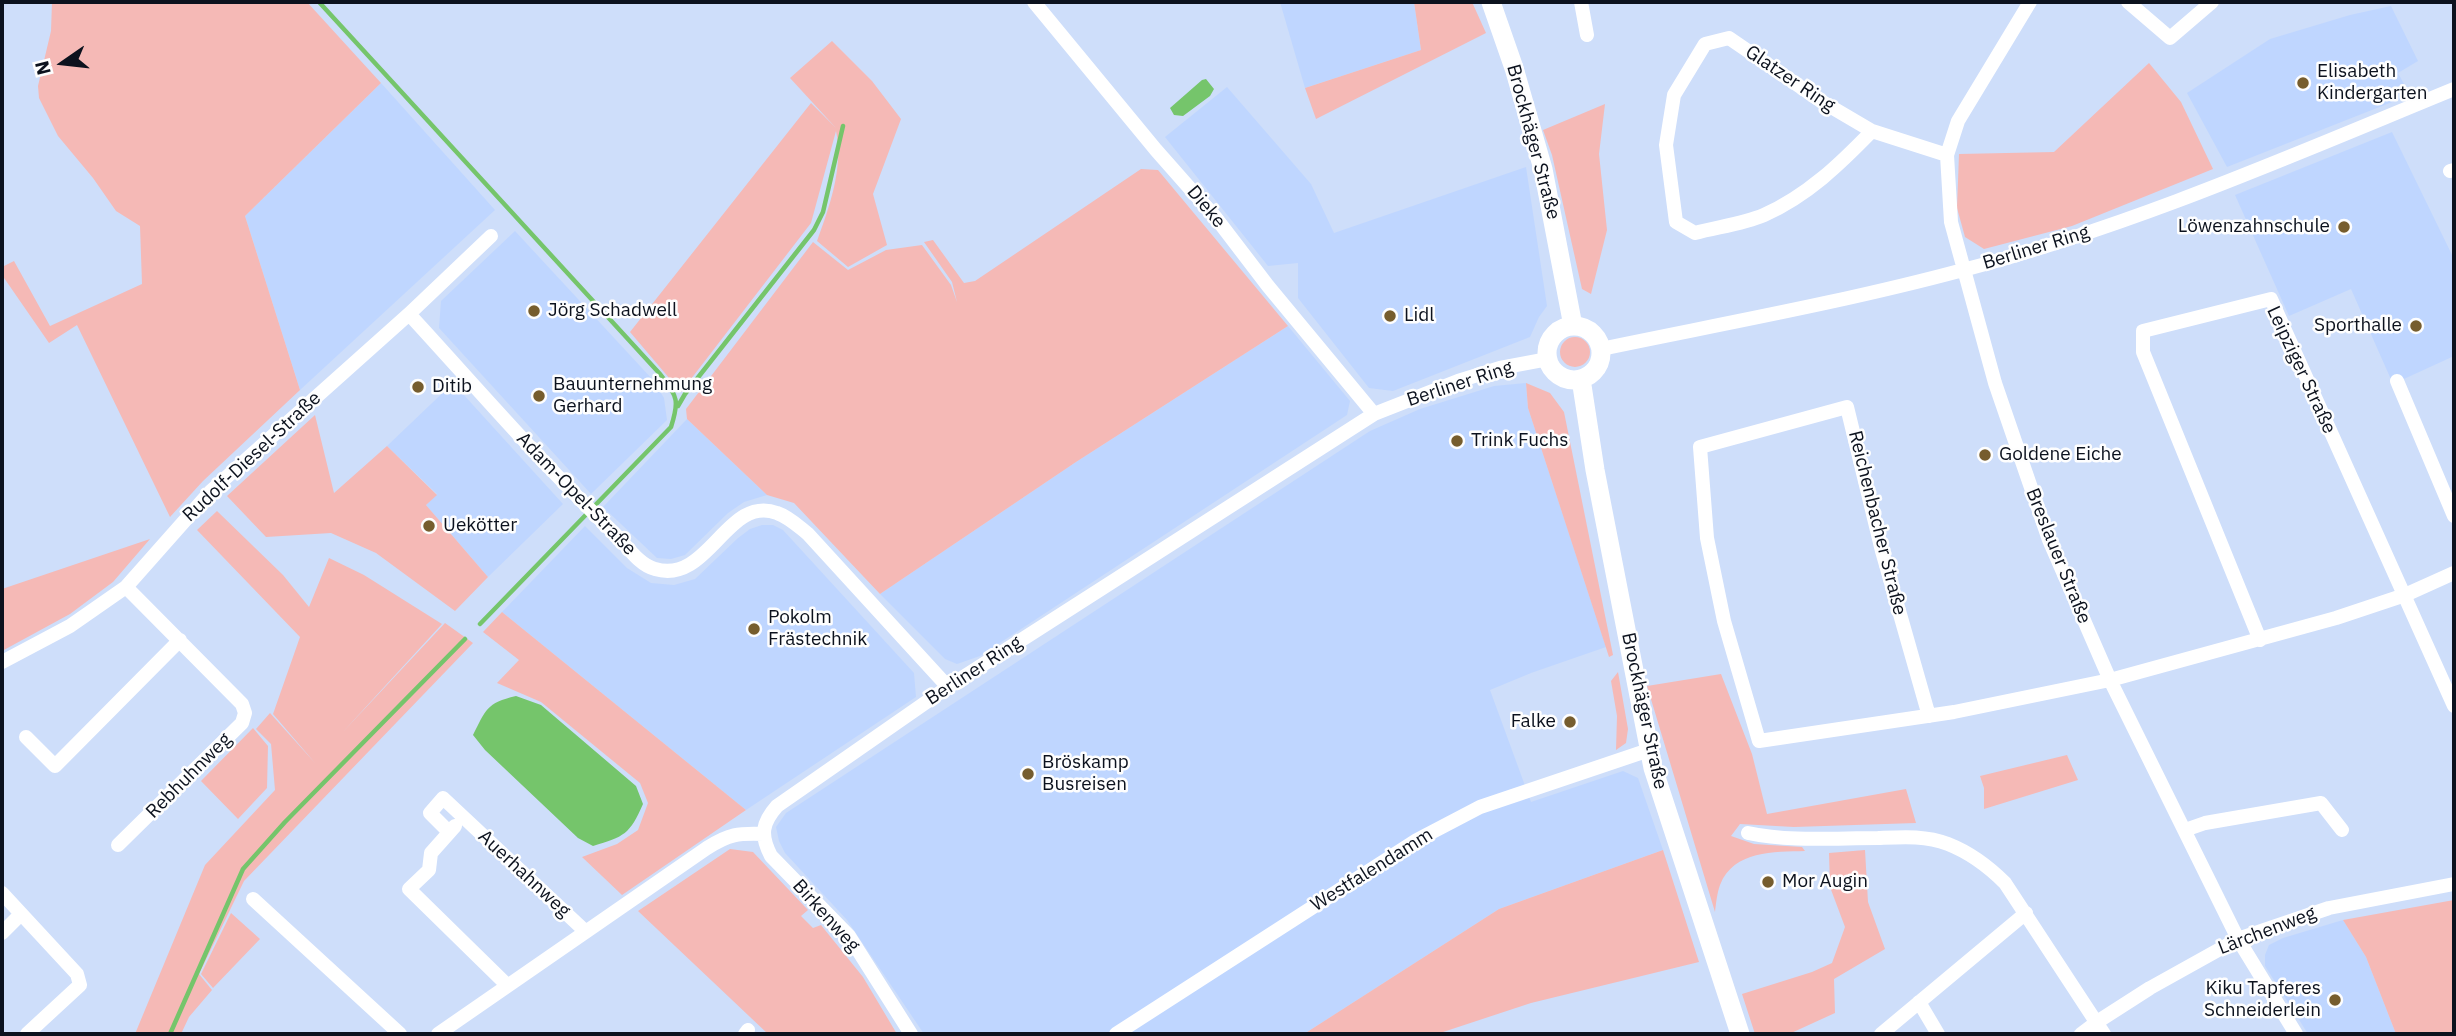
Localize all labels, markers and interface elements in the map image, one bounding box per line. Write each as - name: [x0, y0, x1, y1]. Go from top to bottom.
- north arrow: [28, 28, 98, 98]
- street label: Glatzer Ring: [1741, 41, 1839, 117]
- text: N: [29, 59, 56, 78]
- place label: Elisabeth Kindergarten: [2317, 61, 2428, 105]
- street label: Brockhäger Straße: [1501, 62, 1565, 222]
- marker: Elisabeth Kindergarten: [2295, 75, 2311, 91]
- street label: Dieke: [1182, 181, 1230, 233]
- place label: Löwenzahnschule: [2178, 216, 2330, 238]
- marker: Löwenzahnschule: [2336, 219, 2352, 235]
- street label: Berliner Ring: [1980, 221, 2092, 275]
- place label: Jörg Schadwell: [548, 300, 677, 322]
- marker: Jörg Schadwell: [526, 303, 542, 319]
- street label: Leipziger Straße: [2261, 303, 2341, 437]
- place label: Lidl: [1404, 305, 1434, 327]
- marker: Lidl: [1382, 308, 1398, 324]
- place label: Sporthalle: [2314, 315, 2402, 337]
- marker: Sporthalle: [2408, 318, 2424, 334]
- street label: Berliner Ring: [1404, 356, 1516, 412]
- place label: Bauunternehmung Gerhard: [553, 374, 712, 418]
- place label: Ditib: [432, 376, 472, 398]
- marker: Ditib: [410, 379, 426, 395]
- street label: Rudolf-Diesel-Straße: [178, 387, 326, 527]
- marker: Bauunternehmung Gerhard: [531, 388, 547, 404]
- street label: Adam-Opel-Straße: [511, 428, 641, 560]
- street label: Reichenbacher Straße: [1843, 428, 1911, 618]
- place label: Trink Fuchs: [1471, 430, 1569, 452]
- marker: Trink Fuchs: [1449, 433, 1465, 449]
- place label: Goldene Eiche: [1999, 444, 2122, 466]
- marker: Goldene Eiche: [1977, 447, 1993, 463]
- street label: Breslauer Straße: [2020, 485, 2096, 627]
- place label: Uekötter: [443, 515, 517, 537]
- marker: Uekötter: [421, 518, 437, 534]
- place label: Pokolm Frästechnik: [768, 607, 867, 651]
- marker: Pokolm Frästechnik: [746, 621, 762, 637]
- street label: Berliner Ring: [922, 631, 1026, 711]
- street label: Brockhäger Straße: [1616, 631, 1672, 791]
- place label: Falke: [1511, 711, 1556, 733]
- marker: Falke: [1562, 714, 1578, 730]
- street label: Rebhuhnweg: [142, 729, 236, 823]
- place label: Bröskamp Busreisen: [1042, 752, 1129, 796]
- marker: Bröskamp Busreisen: [1020, 766, 1036, 782]
- street label: Westfalendamm: [1307, 823, 1437, 917]
- street label: Auerhahnweg: [473, 826, 575, 922]
- place label: Mor Augin: [1782, 871, 1868, 893]
- marker: Mor Augin: [1760, 874, 1776, 890]
- street label: Birkenweg: [787, 875, 865, 957]
- street label: Lärchenweg: [2215, 902, 2319, 960]
- place label: Kiku Tapferes Schneiderlein: [2204, 978, 2321, 1022]
- marker: Kiku Tapferes Schneiderlein: [2327, 992, 2343, 1008]

